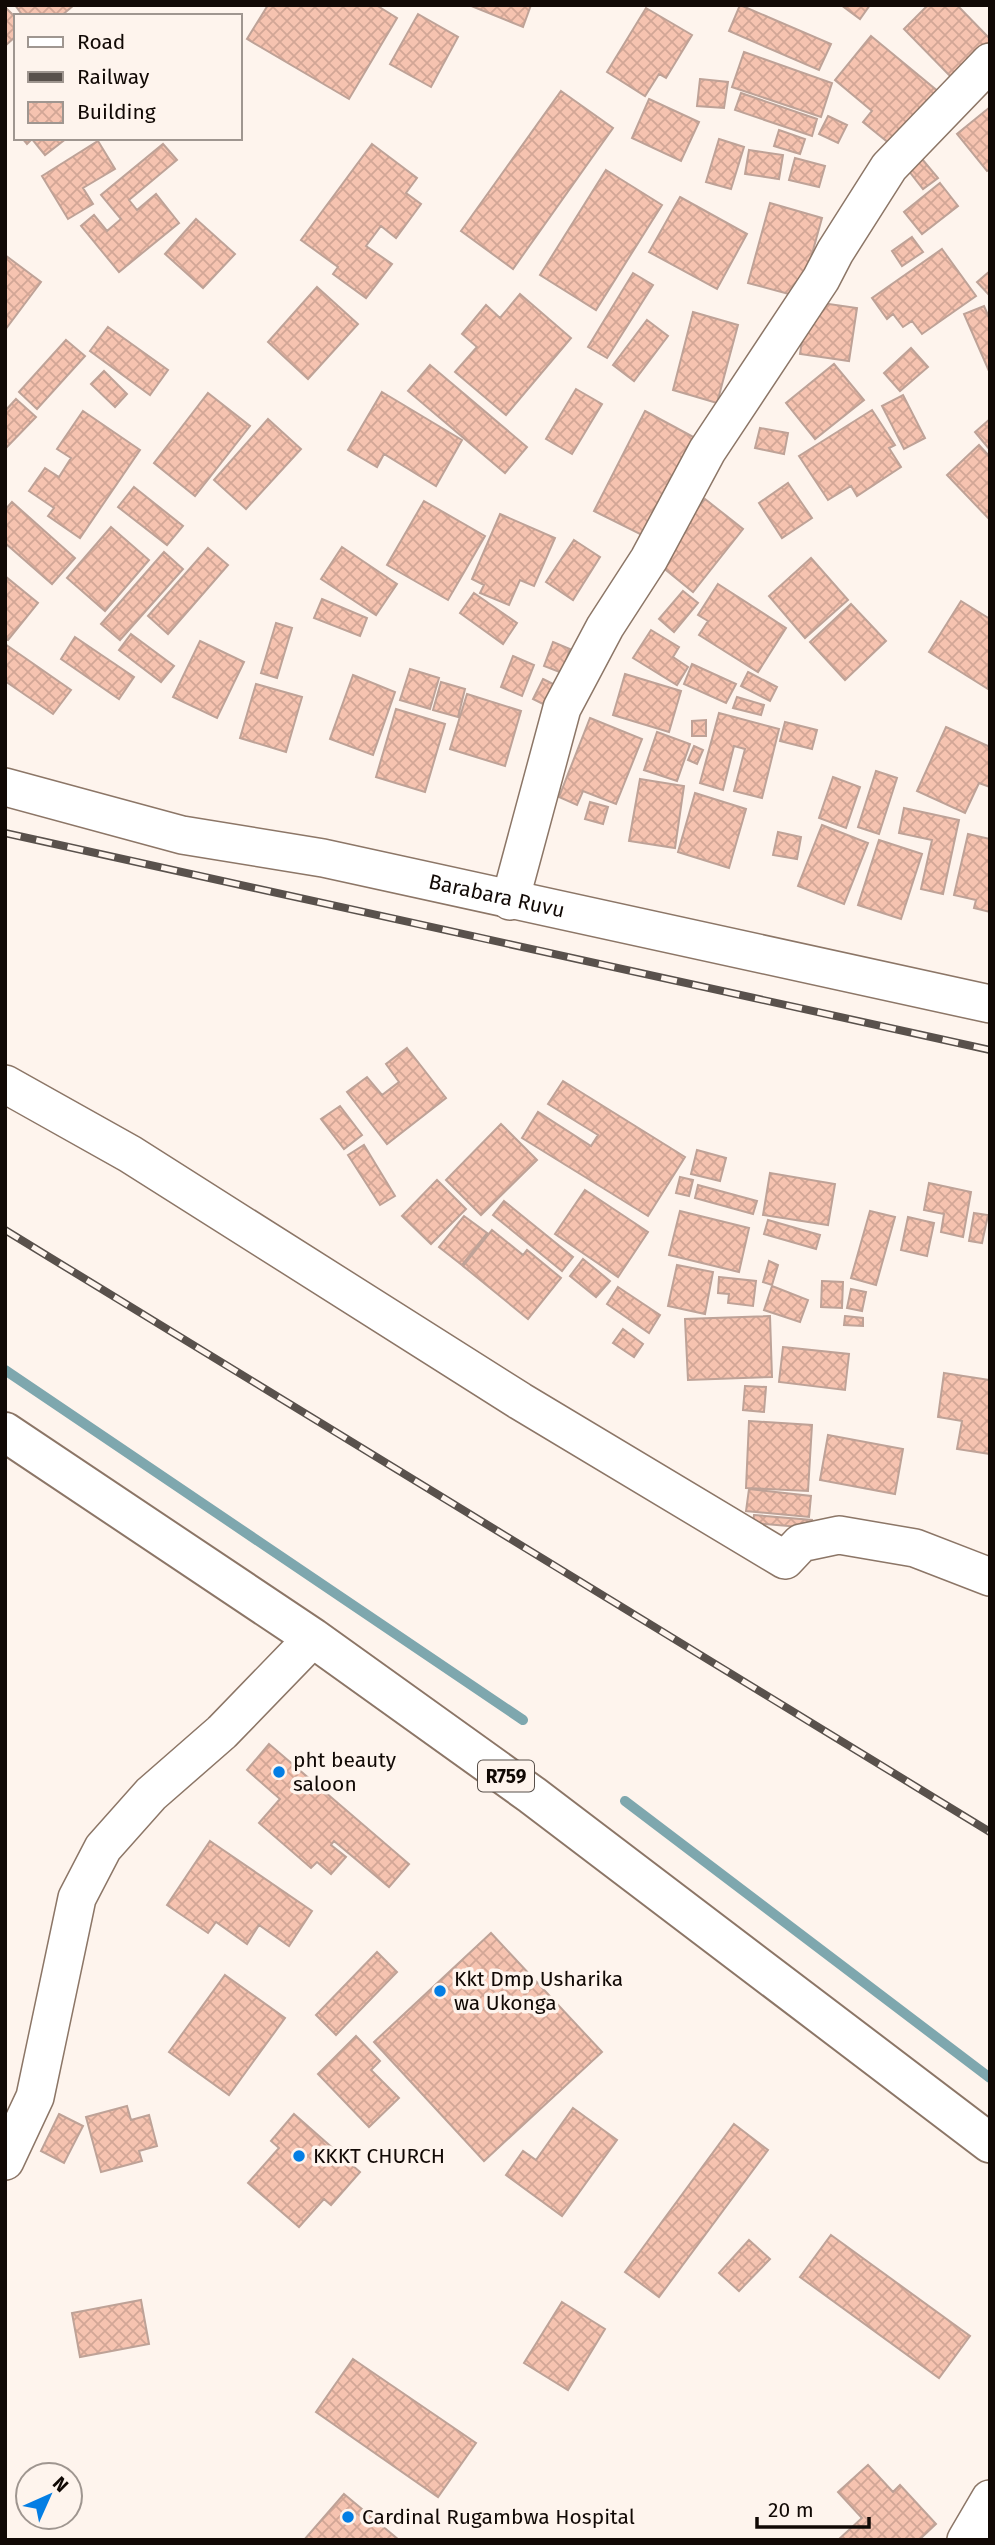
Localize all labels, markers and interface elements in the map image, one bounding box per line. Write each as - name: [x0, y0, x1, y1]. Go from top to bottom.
- legend: [14, 14, 242, 140]
- text: Road: [77, 29, 125, 55]
- text: Railway: [77, 64, 150, 90]
- text: Building: [77, 99, 156, 125]
- street label: Barabara Ruvu: [426, 868, 567, 924]
- place label: pht beauty saloon: [293, 1747, 397, 1797]
- road number: R759: [478, 1760, 534, 1792]
- marker: pht beauty saloon: [271, 1764, 287, 1780]
- place label: Kkt Dmp Usharika wa Ukonga: [454, 1966, 623, 2016]
- marker: Kkt Dmp Usharika wa Ukonga: [432, 1983, 448, 1999]
- place label: KKKT CHURCH: [313, 2143, 445, 2169]
- marker: KKKT CHURCH: [291, 2148, 307, 2164]
- north arrow: [14, 2461, 84, 2531]
- text: N: [48, 2472, 73, 2497]
- scale bar: [757, 2486, 869, 2530]
- text: 20 m: [768, 2497, 814, 2523]
- place label: Cardinal Rugambwa Hospital: [362, 2504, 635, 2530]
- marker: Cardinal Rugambwa Hospital: [340, 2509, 356, 2525]

